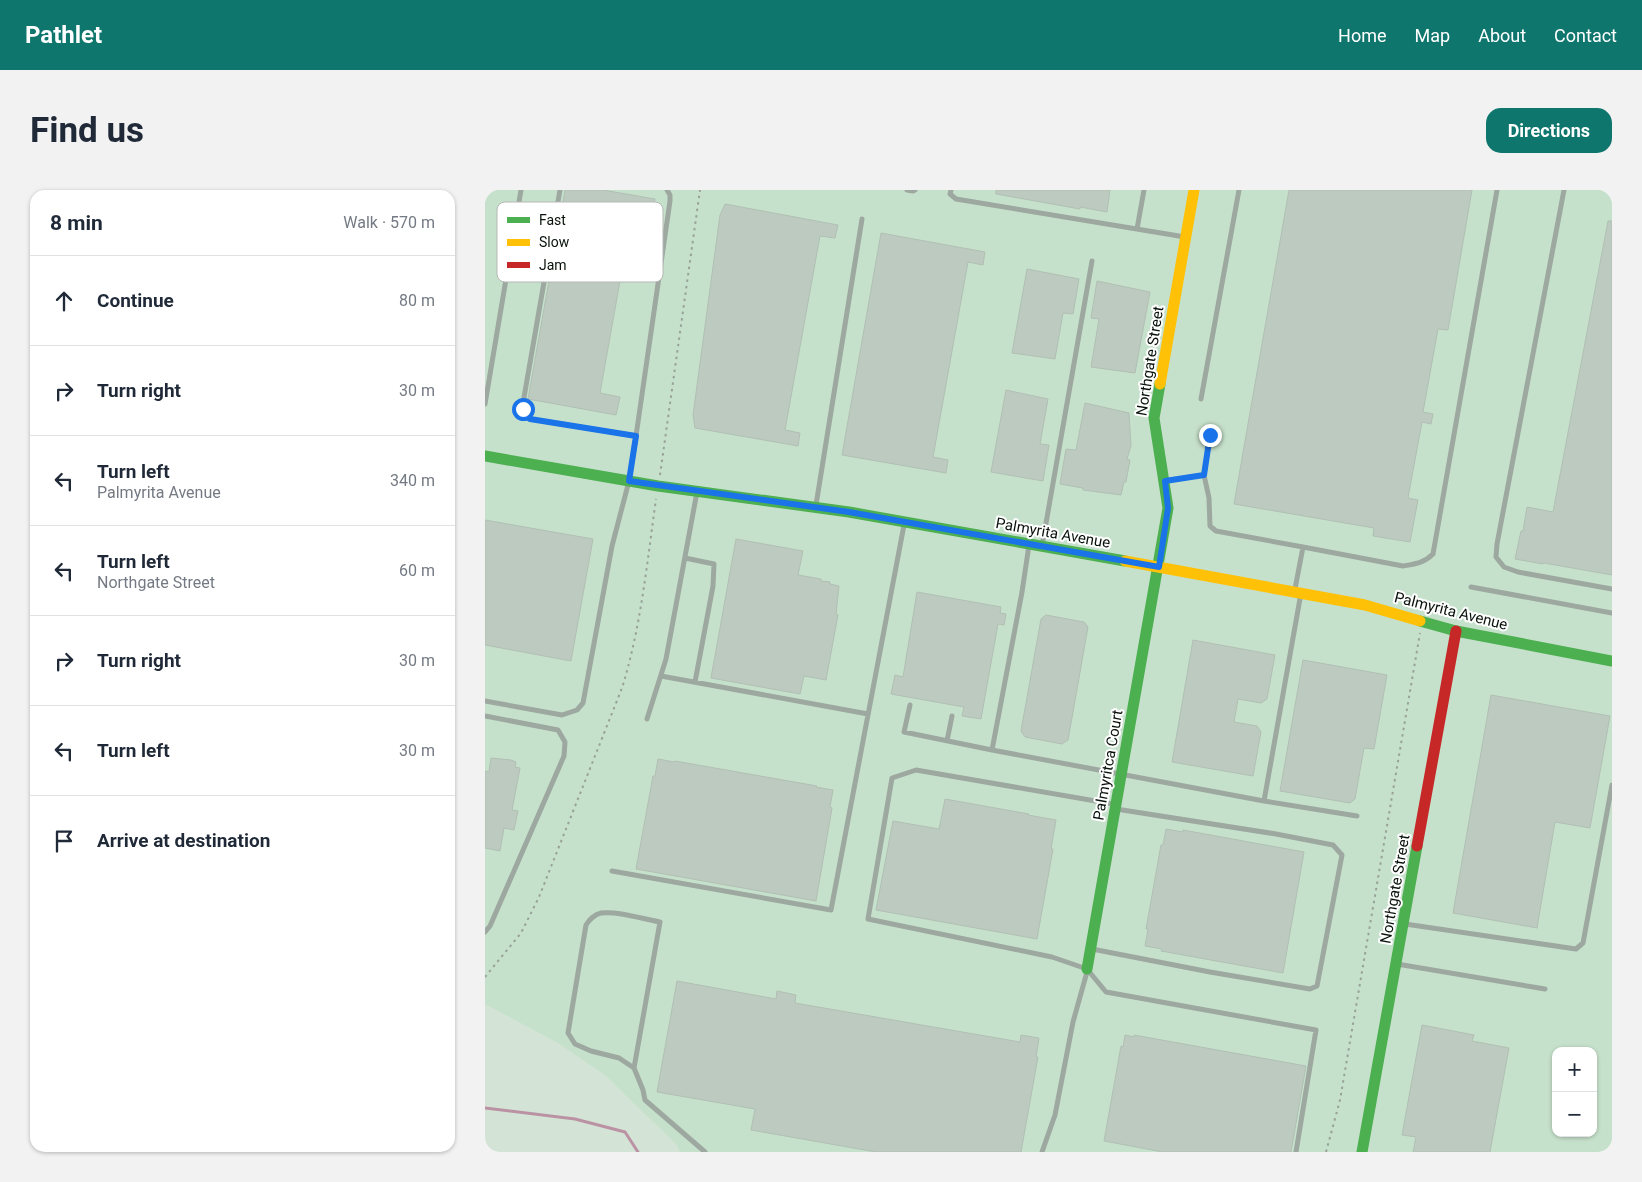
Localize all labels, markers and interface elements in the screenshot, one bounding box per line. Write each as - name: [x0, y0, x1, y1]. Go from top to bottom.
- text: Pathlet: [25, 21, 102, 49]
- text: Home: [1338, 25, 1387, 46]
- text: Map: [1415, 25, 1450, 46]
- text: About: [1478, 25, 1526, 46]
- text: Contact: [1554, 25, 1617, 46]
- button: Directions: [1486, 108, 1612, 153]
- text: Find us: [30, 110, 144, 151]
- legend: [497, 202, 663, 282]
- text: 8 min: [50, 211, 103, 235]
- text: Fast: [539, 212, 566, 228]
- text: Walk · 570 m: [343, 213, 435, 232]
- text: Slow: [539, 234, 570, 250]
- text: Jam: [539, 257, 567, 273]
- icon: ahead: [50, 287, 78, 315]
- text: Continue: [97, 289, 174, 312]
- text: 80 m: [399, 291, 435, 310]
- street label: Northgate Street: [1132, 305, 1168, 417]
- icon: right: [50, 377, 78, 405]
- text: Turn right: [97, 379, 181, 402]
- text: 30 m: [399, 381, 435, 400]
- route start: [512, 398, 535, 421]
- route end: [1199, 424, 1222, 447]
- text: Turn left: [97, 460, 170, 483]
- icon: left: [50, 467, 78, 495]
- text: 340 m: [390, 471, 435, 490]
- text: Palmyrita Avenue: [97, 483, 221, 502]
- street label: Palmyrita Avenue: [994, 514, 1112, 552]
- text: Turn left: [97, 550, 170, 573]
- icon: left: [50, 557, 78, 585]
- text: 60 m: [399, 561, 435, 580]
- text: Northgate Street: [97, 573, 215, 592]
- street label: Palmyrita Avenue: [1393, 588, 1509, 634]
- icon: right: [50, 647, 78, 675]
- text: Turn right: [97, 649, 181, 672]
- text: 30 m: [399, 651, 435, 670]
- street label: Palmyritca Court: [1089, 708, 1127, 822]
- icon: left: [50, 737, 78, 765]
- text: Turn left: [97, 739, 170, 762]
- text: 30 m: [399, 741, 435, 760]
- icon: arrive: [50, 827, 78, 855]
- text: Arrive at destination: [97, 829, 270, 852]
- street label: Northgate Street: [1377, 833, 1413, 945]
- map controls: [1552, 1047, 1597, 1137]
- button: +: [1552, 1047, 1597, 1092]
- button: −: [1552, 1092, 1597, 1137]

